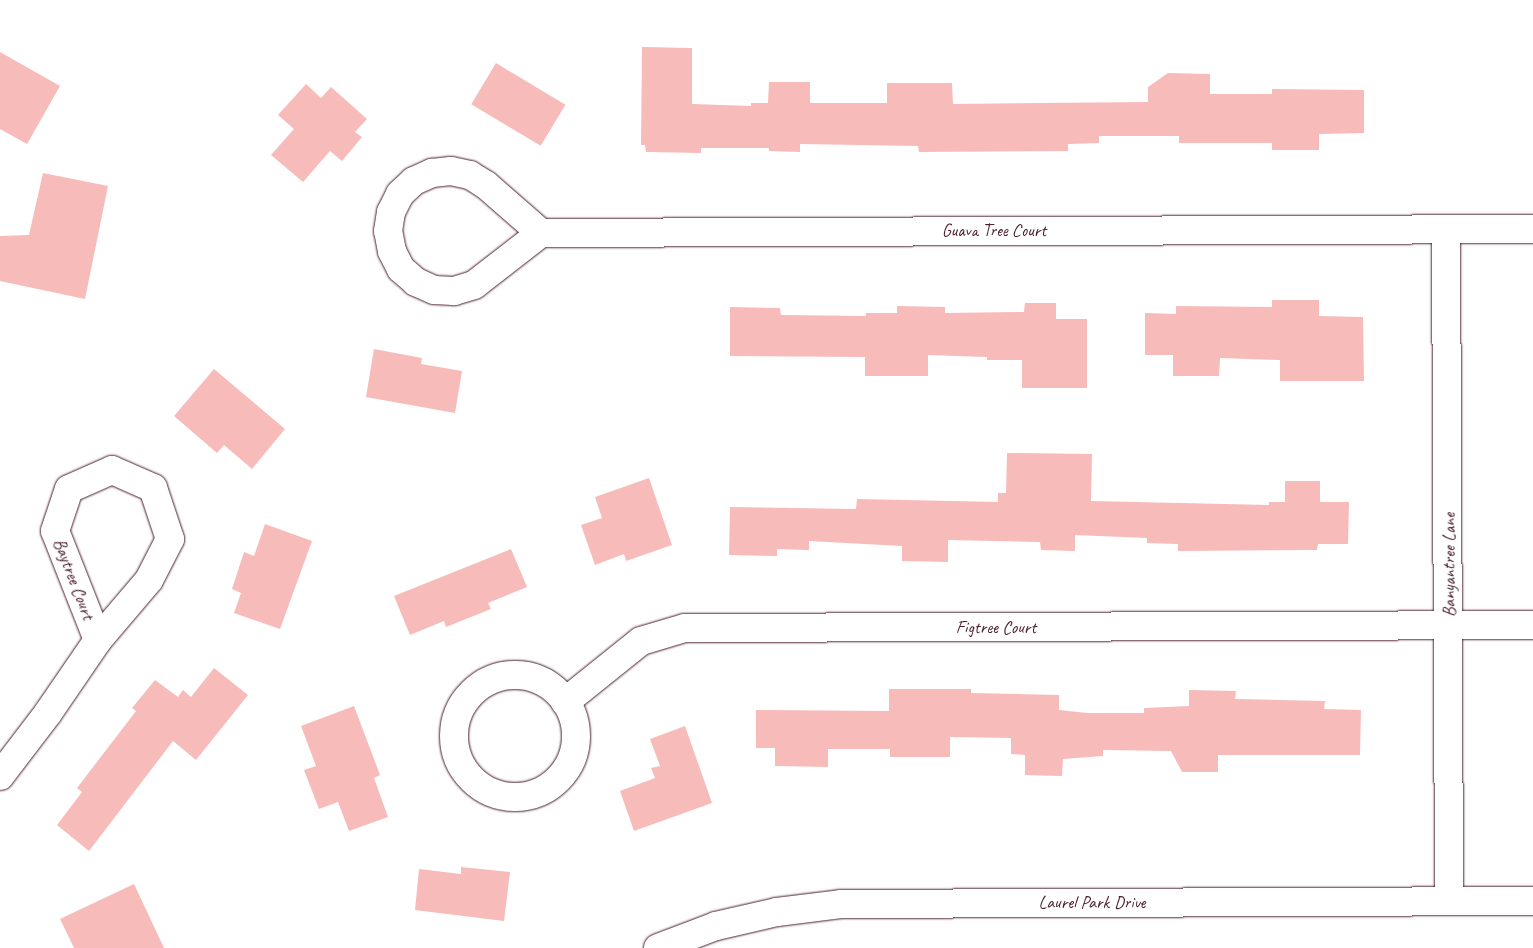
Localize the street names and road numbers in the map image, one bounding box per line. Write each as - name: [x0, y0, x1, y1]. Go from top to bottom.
- street label: Guava Tree Court: [942, 219, 1046, 241]
- street label: Banyantree Lane: [1438, 513, 1460, 617]
- street label: Baytree Court: [49, 535, 99, 623]
- street label: Figtree Court: [956, 616, 1036, 638]
- street label: Laurel Park Drive: [1038, 891, 1146, 913]

